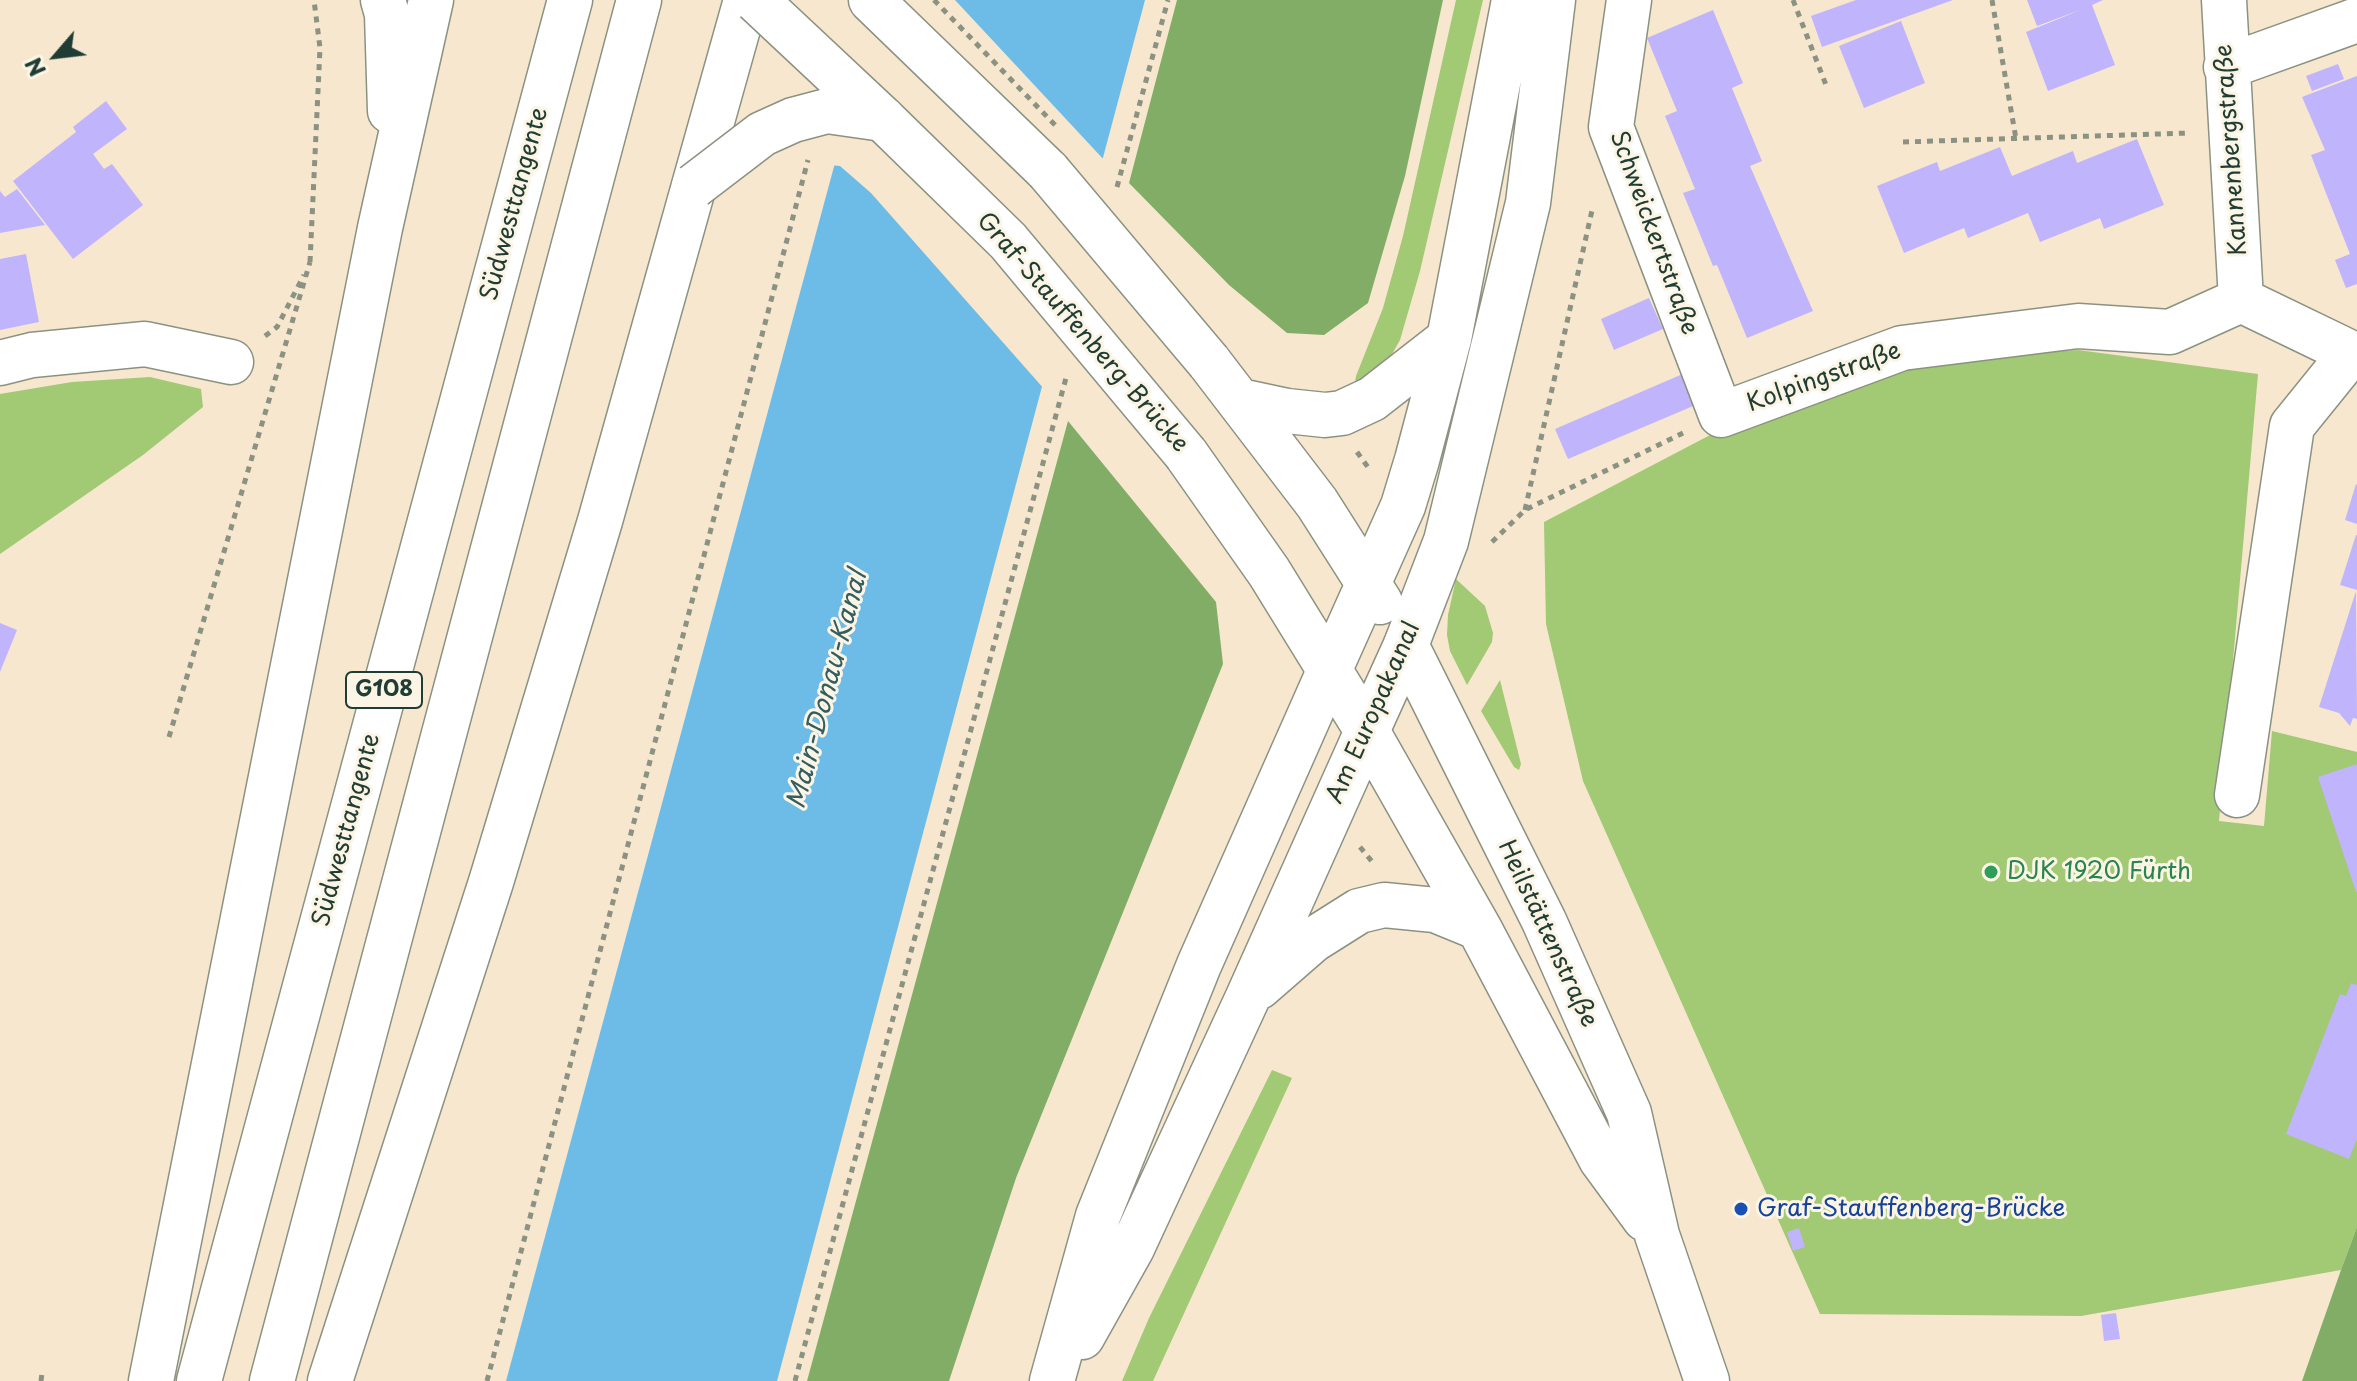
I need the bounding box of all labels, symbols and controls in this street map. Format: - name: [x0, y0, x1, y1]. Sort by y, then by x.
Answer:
- north arrow: [16, 16, 96, 96]
- street label: Kannenbergstraße: [2210, 43, 2254, 257]
- text: N: [16, 52, 53, 83]
- street label: Südwesttangente: [475, 104, 555, 304]
- street label: Schweickertstraße: [1603, 127, 1703, 339]
- street label: Graf-Stauffenberg-Brücke: [970, 207, 1194, 459]
- street label: Kolpingstraße: [1743, 337, 1905, 419]
- water label: Main-Donau-Kanal: [781, 568, 875, 812]
- street label: Am Europakanal: [1321, 618, 1427, 808]
- road number: G108: [346, 672, 422, 708]
- street label: Südwesttangente: [307, 730, 387, 930]
- street label: Heilstättenstraße: [1491, 836, 1603, 1032]
- place label: DJK 1920 Fürth: [2007, 858, 2191, 886]
- marker: DJK 1920 Fürth: [1982, 863, 2000, 881]
- place label: Graf-Stauffenberg-Brücke: [1757, 1195, 2065, 1223]
- marker: Graf-Stauffenberg-Brücke: [1732, 1200, 1750, 1218]

